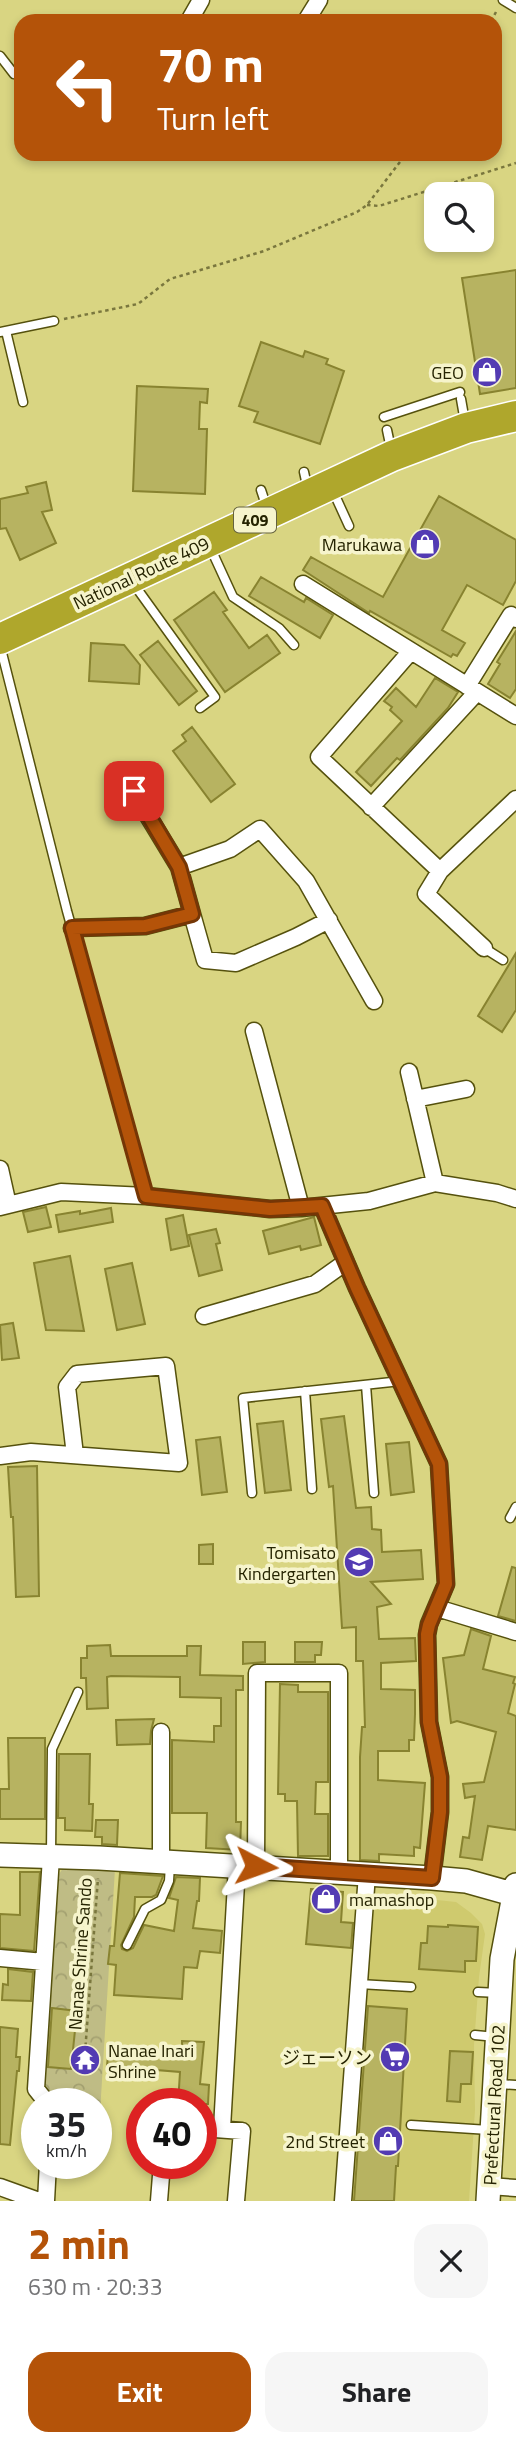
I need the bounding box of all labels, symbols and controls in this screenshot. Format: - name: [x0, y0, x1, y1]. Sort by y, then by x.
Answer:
- text: 70 m: [157, 26, 264, 101]
- icon: left: [42, 42, 133, 133]
- text: Turn left: [157, 94, 269, 142]
- map controls: [424, 182, 494, 252]
- button: search: [424, 182, 494, 252]
- shop icon: GEO: [470, 355, 504, 389]
- place label: GEO: [431, 359, 464, 386]
- road number: 409: [234, 508, 276, 533]
- shop icon: Marukawa: [408, 527, 442, 561]
- street label: National Route 409: [69, 530, 213, 616]
- place label: Marukawa: [322, 531, 402, 558]
- pin: [104, 761, 164, 821]
- icon: arrive: [115, 772, 153, 810]
- place label: Tomisato Kindergarten: [238, 1539, 336, 1587]
- school or university icon: Tomisato Kindergarten: [342, 1545, 376, 1579]
- position arrow: [219, 1829, 293, 1903]
- street label: Nanae Shrine Sando: [61, 1877, 99, 2031]
- shop icon: mamashop: [309, 1882, 343, 1916]
- place label: mamashop: [349, 1886, 434, 1913]
- street label: Prefectural Road 102: [476, 2024, 512, 2186]
- place label: Nanae Inari Shrine: [108, 2037, 194, 2085]
- supermarket icon: ジェーソン: [378, 2040, 412, 2074]
- temple icon: Nanae Inari Shrine: [68, 2043, 102, 2077]
- place label: ジェーソン: [282, 2044, 372, 2071]
- speed limit sign: 40: [126, 2088, 217, 2179]
- text: 35: [47, 2097, 86, 2151]
- shop icon: 2nd Street: [371, 2124, 405, 2158]
- place label: 2nd Street: [285, 2128, 366, 2155]
- text: km/h: [46, 2137, 87, 2164]
- text: 2 min: [28, 2211, 130, 2275]
- button: close: [414, 2224, 488, 2298]
- text: 630 m · 20:33: [28, 2269, 163, 2304]
- button: Exit: [28, 2352, 251, 2432]
- button: Share: [265, 2352, 488, 2432]

